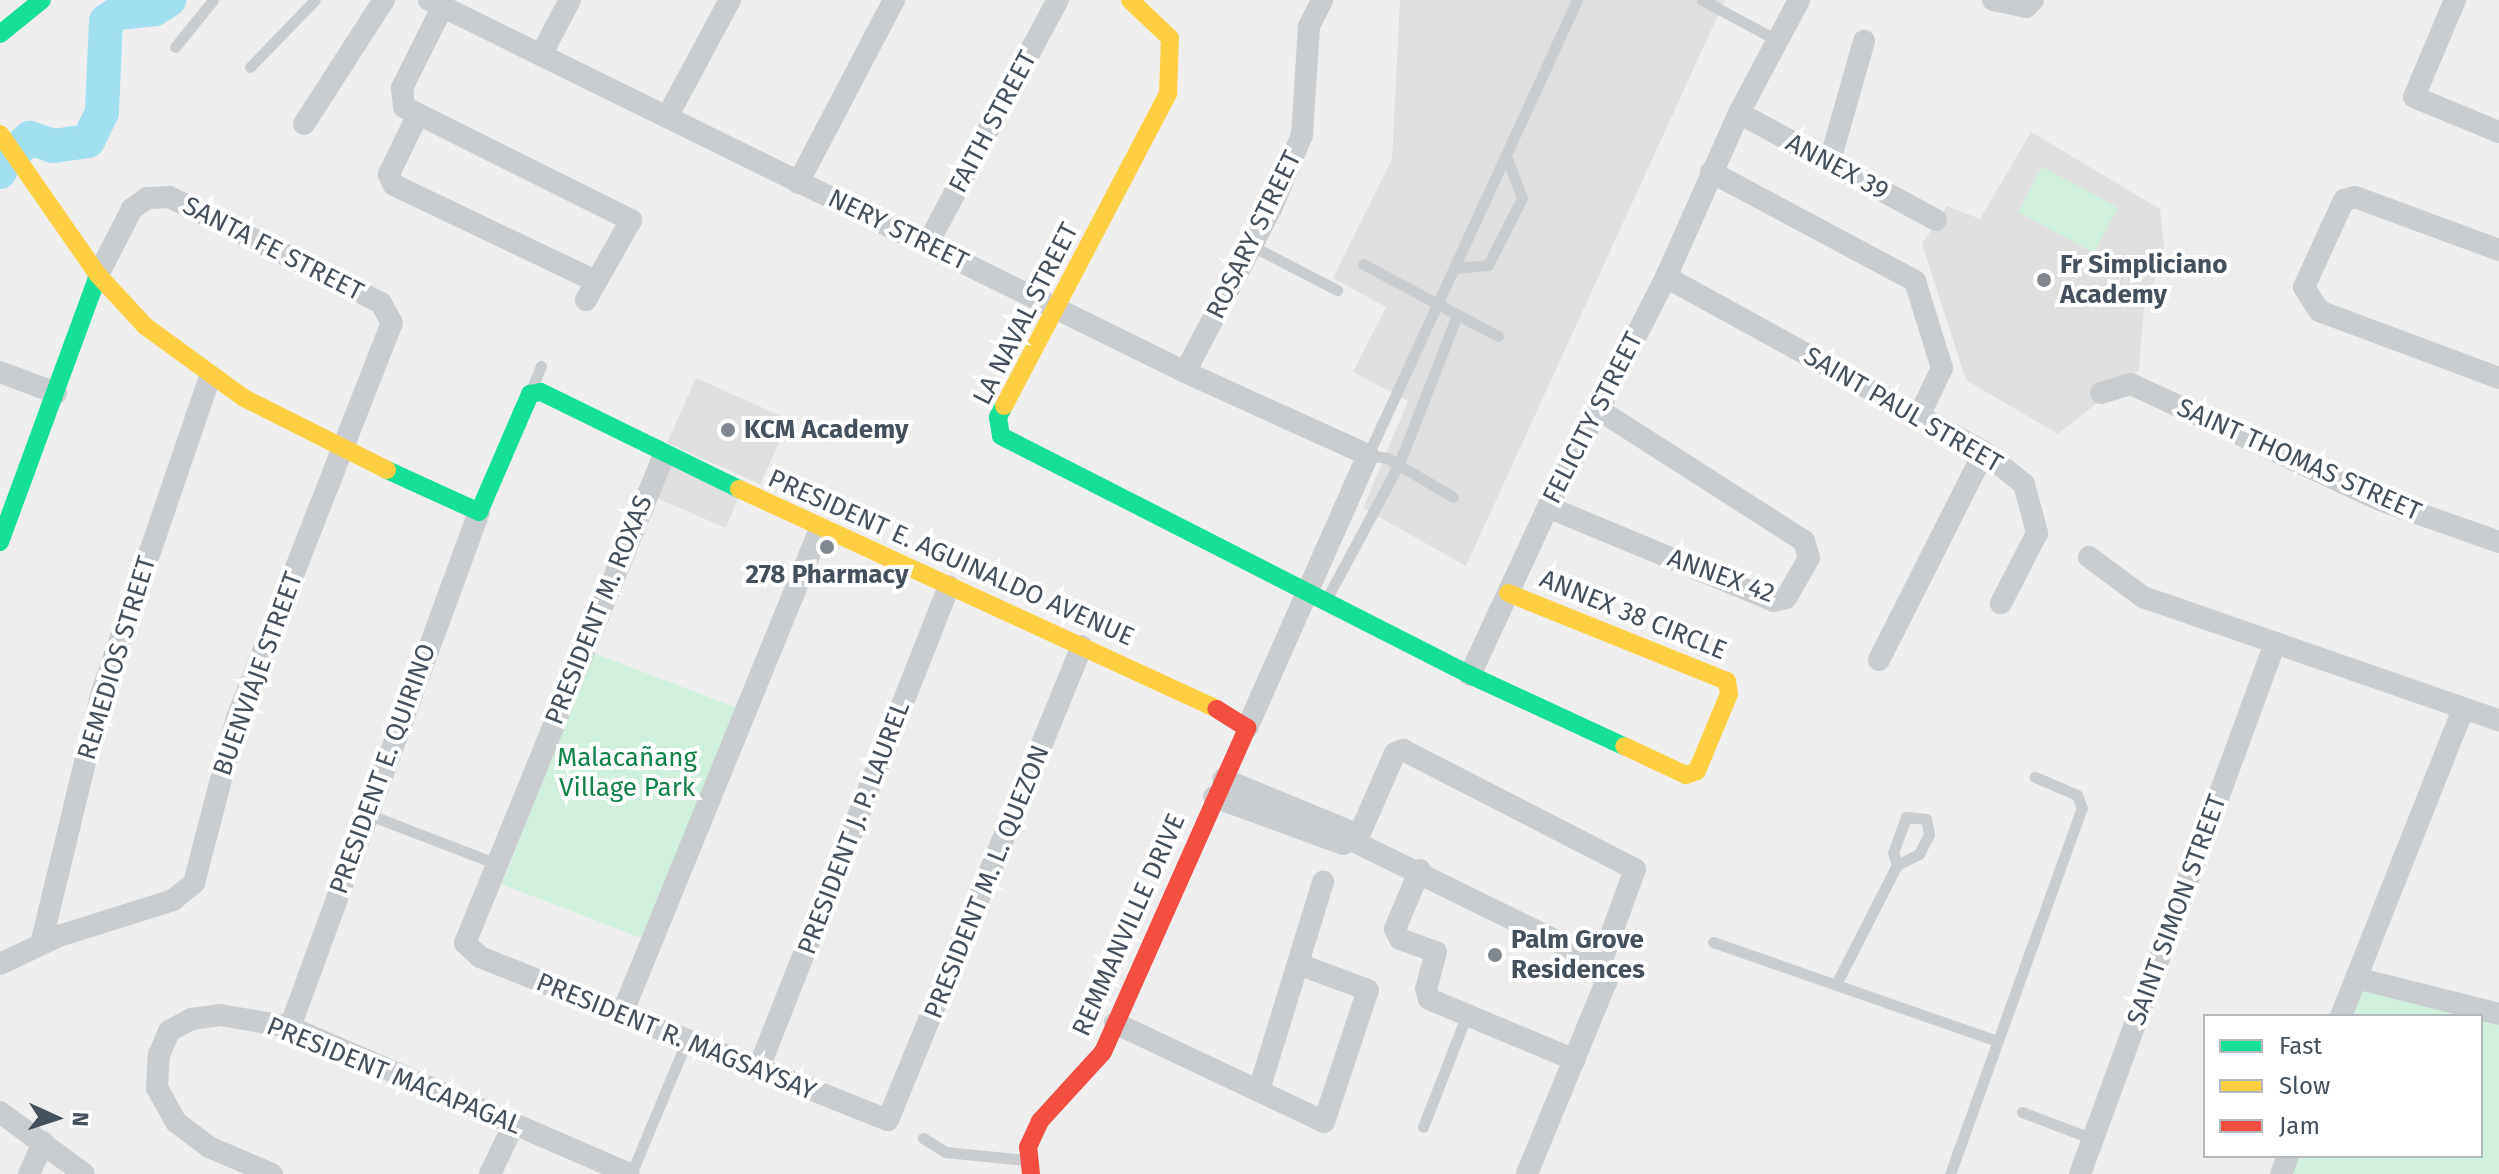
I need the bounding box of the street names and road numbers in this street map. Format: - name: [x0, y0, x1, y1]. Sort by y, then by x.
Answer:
- street label: FAITH STREET: [943, 46, 1043, 198]
- street label: ANNEX 39: [1780, 127, 1894, 207]
- street label: ROSARY STREET: [1200, 146, 1308, 324]
- street label: NERY STREET: [823, 183, 973, 277]
- street label: SANTA FE STREET: [178, 190, 368, 308]
- street label: LA NAVAL STREET: [967, 218, 1085, 410]
- street label: FELICITY STREET: [1536, 327, 1650, 509]
- street label: SAINT PAUL STREET: [1798, 340, 2008, 480]
- street label: SAINT THOMAS STREET: [2172, 392, 2426, 528]
- street label: PRESIDENT E. AGUINALDO AVENUE: [763, 463, 1139, 653]
- street label: PRESIDENT M. ROXAS: [539, 491, 659, 729]
- street label: ANNEX 42: [1663, 542, 1779, 610]
- street label: REMEDIOS STREET: [71, 552, 163, 764]
- street label: ANNEX 38 CIRCLE: [1535, 563, 1731, 667]
- street label: BUENVIAJE STREET: [207, 568, 309, 780]
- street label: PRESIDENT E. QUIRINO: [323, 640, 443, 898]
- street label: PRESIDENT J. P. LAUREL: [791, 697, 917, 959]
- street label: PRESIDENT M. L. QUEZON: [918, 741, 1056, 1023]
- street label: SAINT SIMON STREET: [2121, 790, 2233, 1030]
- street label: REMMANVILLE DRIVE: [1066, 809, 1192, 1041]
- street label: PRESIDENT R. MAGSAYSAY: [532, 967, 820, 1107]
- street label: PRESIDENT MACAPAGAL: [262, 1011, 526, 1141]

